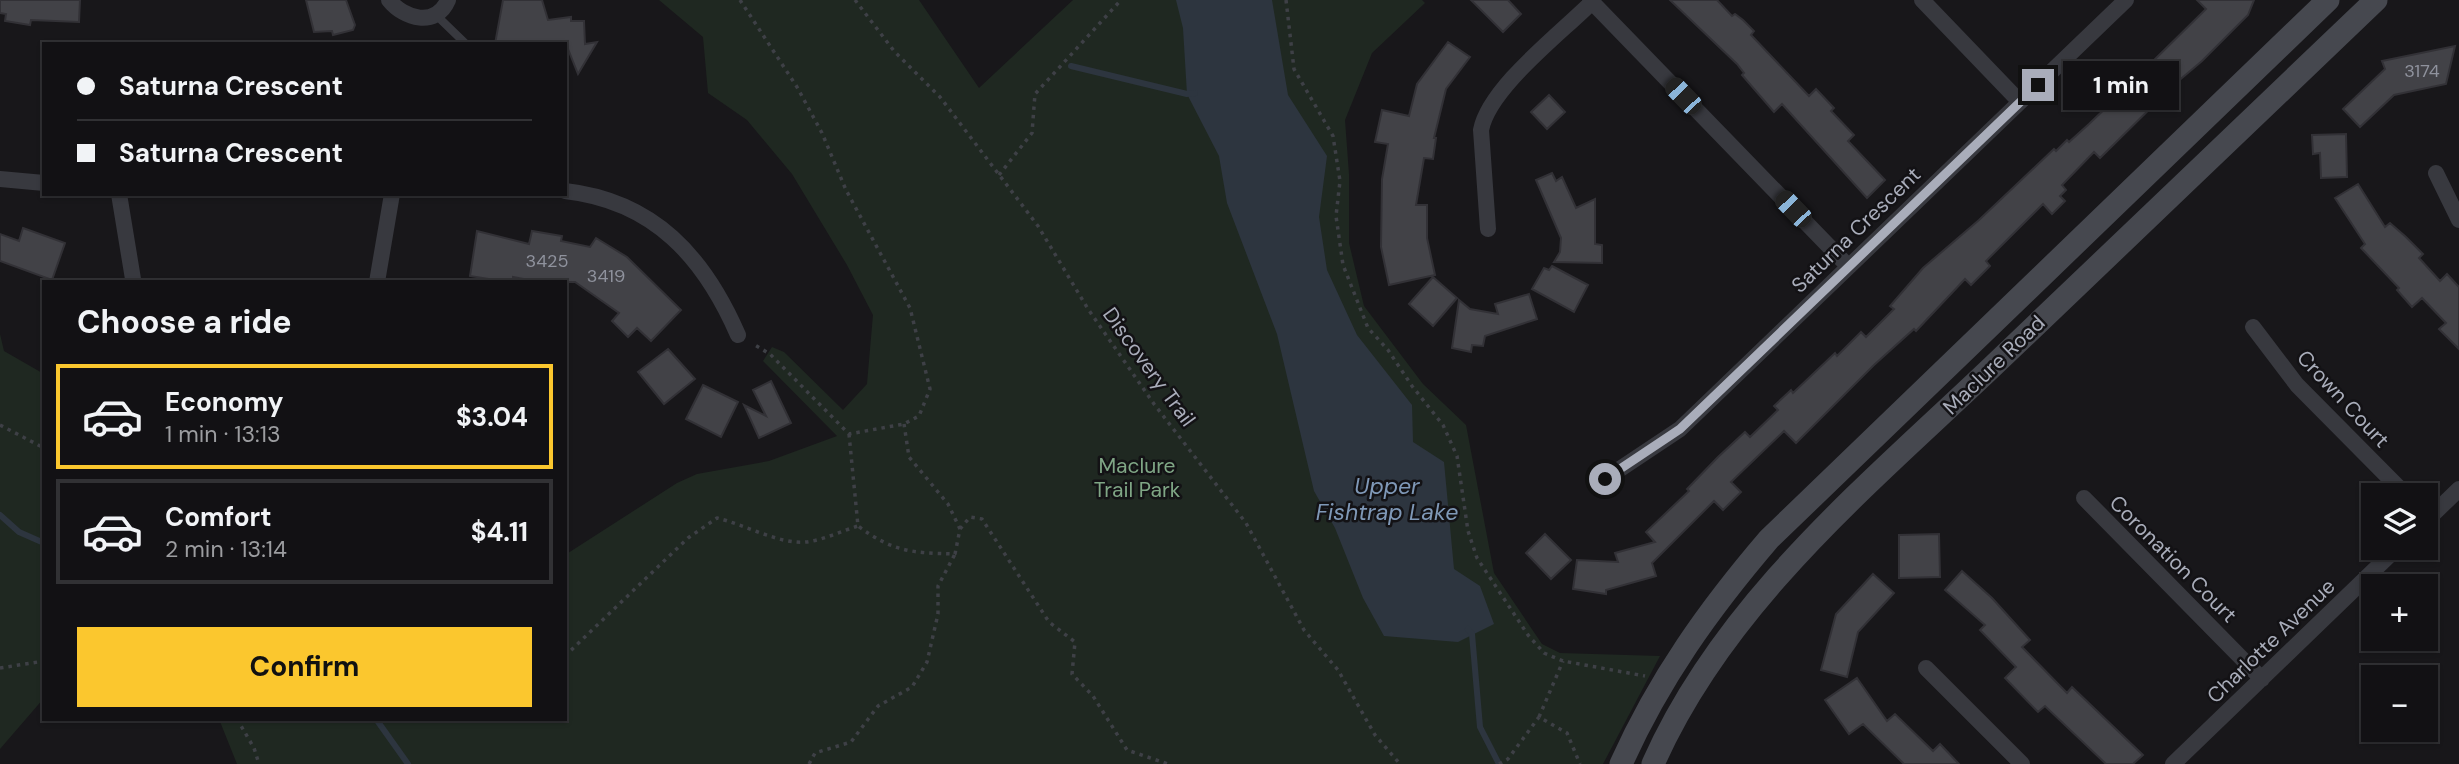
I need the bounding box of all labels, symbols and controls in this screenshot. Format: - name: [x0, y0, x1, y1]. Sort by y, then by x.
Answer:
- house number: 3174: [2404, 59, 2440, 83]
- callout: 1 min: [2062, 60, 2178, 110]
- text: Saturna Crescent: [119, 69, 343, 103]
- route end: [2022, 69, 2054, 101]
- text: 1 min: [2093, 70, 2149, 100]
- car: [1661, 74, 1706, 118]
- text: Saturna Crescent: [119, 136, 343, 170]
- street label: Saturna Crescent: [1785, 161, 1927, 299]
- car: [1771, 187, 1816, 231]
- house number: 3425: [526, 249, 568, 273]
- house number: 3419: [587, 264, 625, 288]
- text: Choose a ride: [77, 301, 292, 343]
- street label: Discovery Trail: [1096, 302, 1202, 432]
- street label: Maclure Road: [1937, 309, 2051, 421]
- street label: Crown Court: [2291, 344, 2395, 454]
- icon: car: [81, 385, 144, 448]
- text: Economy: [165, 385, 283, 419]
- text: $3.04: [456, 400, 528, 434]
- text: 1 min · 13:13: [165, 419, 280, 449]
- park label: Maclure Trail Park: [1094, 452, 1181, 504]
- route start: [1589, 463, 1621, 495]
- water label: Upper Fishtrap Lake: [1316, 471, 1458, 527]
- map controls: [2361, 483, 2438, 742]
- button: layers: [2361, 483, 2438, 560]
- street label: Coronation Court: [2103, 489, 2243, 629]
- icon: car: [81, 500, 144, 563]
- text: Comfort: [165, 500, 271, 534]
- text: $4.11: [471, 515, 528, 549]
- text: 2 min · 13:14: [165, 534, 287, 564]
- street label: Charlotte Avenue: [2201, 573, 2341, 709]
- button: +: [2361, 574, 2438, 651]
- button: Confirm: [77, 627, 532, 707]
- button: −: [2361, 665, 2438, 742]

